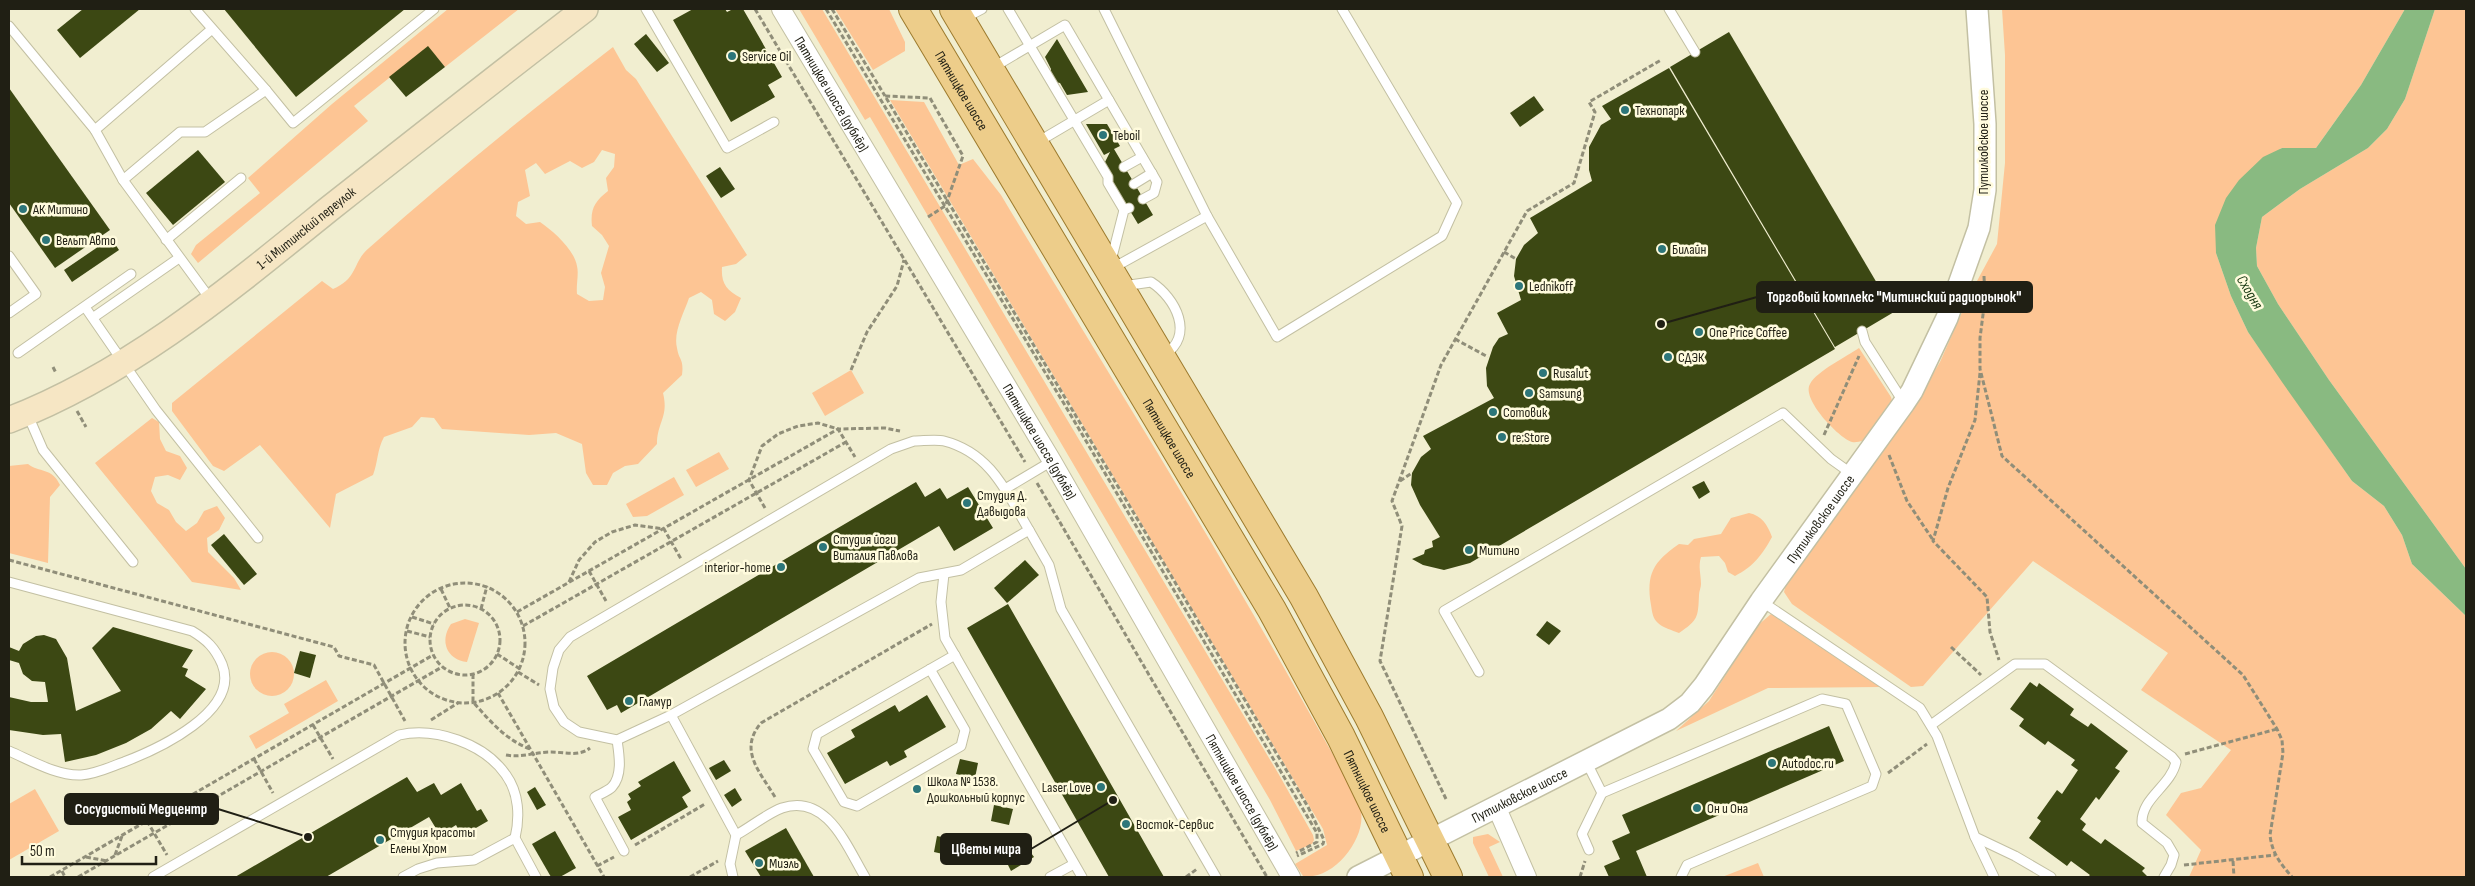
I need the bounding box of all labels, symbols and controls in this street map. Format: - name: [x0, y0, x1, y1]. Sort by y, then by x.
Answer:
- street label: Пятницкое шоссе (дублёр): [790, 34, 872, 155]
- place label: Service Oil: [742, 48, 791, 65]
- street label: Пятницкое шоссе: [931, 48, 992, 134]
- marker: Service Oil: [726, 50, 738, 62]
- street label: Путилковское шоссе: [1975, 90, 1992, 194]
- place label: Технопарк: [1635, 102, 1685, 119]
- marker: Технопарк: [1619, 104, 1631, 116]
- place label: Teboil: [1113, 127, 1140, 144]
- marker: Teboil: [1097, 129, 1109, 141]
- street label: 1-й Митинский переулок: [253, 183, 360, 273]
- place label: АК Митино: [32, 201, 88, 218]
- marker: АК Митино: [17, 203, 29, 215]
- place label: Вельт Авто: [56, 232, 116, 249]
- marker: Вельт Авто: [40, 234, 52, 246]
- place label: Билайн: [1672, 241, 1706, 258]
- marker: Билайн: [1656, 243, 1668, 255]
- water label: Сходня: [2232, 272, 2267, 313]
- place label: Lednikoff: [1529, 278, 1574, 295]
- marker: Lednikoff: [1513, 280, 1525, 292]
- callout: Торговый комплекс "Митинский радиорынок": [1757, 282, 2032, 312]
- text: Торговый комплекс "Митинский радиорынок": [1767, 288, 2021, 307]
- place label: One Price Coffee: [1709, 324, 1787, 341]
- marker: One Price Coffee: [1693, 326, 1705, 338]
- place label: СДЭК: [1678, 349, 1705, 366]
- marker: СДЭК: [1662, 351, 1674, 363]
- place label: Rusalut: [1553, 365, 1588, 382]
- marker: Rusalut: [1537, 367, 1549, 379]
- street label: Пятницкое шоссе (дублёр): [999, 381, 1080, 502]
- place label: Samsung: [1539, 385, 1582, 402]
- marker: Samsung: [1523, 387, 1535, 399]
- street label: Пятницкое шоссе: [1139, 396, 1199, 481]
- place label: Сотовик: [1503, 404, 1548, 421]
- marker: Сотовик: [1487, 406, 1499, 418]
- place label: re:Store: [1512, 429, 1549, 446]
- marker: re:Store: [1496, 431, 1508, 443]
- street label: Путилковское шоссе: [1783, 472, 1858, 567]
- place label: Студия Д. Давыдова: [977, 487, 1027, 520]
- marker: Студия Д. Давыдова: [961, 497, 973, 509]
- place label: Студия йоги Виталия Павлова: [833, 531, 918, 564]
- marker: Студия йоги Виталия Павлова: [817, 541, 829, 553]
- place label: Митино: [1479, 542, 1520, 559]
- marker: Митино: [1463, 544, 1475, 556]
- place label: interior-home: [705, 559, 771, 576]
- marker: interior-home: [775, 561, 787, 573]
- place label: Гламур: [639, 693, 672, 710]
- marker: Гламур: [623, 695, 635, 707]
- street label: Пятницкое шоссе (дублёр): [1202, 731, 1282, 854]
- street label: Пятницкое шоссе: [1340, 748, 1394, 836]
- place label: Autodoc.ru: [1781, 755, 1834, 772]
- marker: Autodoc.ru: [1766, 757, 1778, 769]
- street label: Путилковское шоссе: [1469, 764, 1570, 827]
- place label: Школа № 1538. Дошкольный корпус: [927, 773, 1025, 806]
- place label: Laser Love: [1042, 779, 1091, 796]
- marker: Laser Love: [1095, 781, 1107, 793]
- marker: Школа № 1538. Дошкольный корпус: [911, 783, 923, 795]
- callout: Сосудистый Медцентр: [65, 794, 218, 824]
- text: Сосудистый Медцентр: [75, 800, 207, 819]
- place label: Он и Она: [1707, 800, 1748, 817]
- marker: Он и Она: [1691, 802, 1703, 814]
- place label: Восток-Сервис: [1136, 816, 1214, 833]
- marker: Восток-Сервис: [1120, 818, 1132, 830]
- place label: Студия красоты Елены Хром: [390, 824, 475, 857]
- scale bar: [22, 834, 156, 866]
- marker: Студия красоты Елены Хром: [374, 834, 386, 846]
- callout: Цветы мира: [941, 834, 1031, 864]
- text: Цветы мира: [951, 840, 1021, 859]
- text: 50 m: [30, 842, 55, 861]
- place label: Миэль: [769, 855, 799, 872]
- marker: Миэль: [753, 857, 765, 869]

